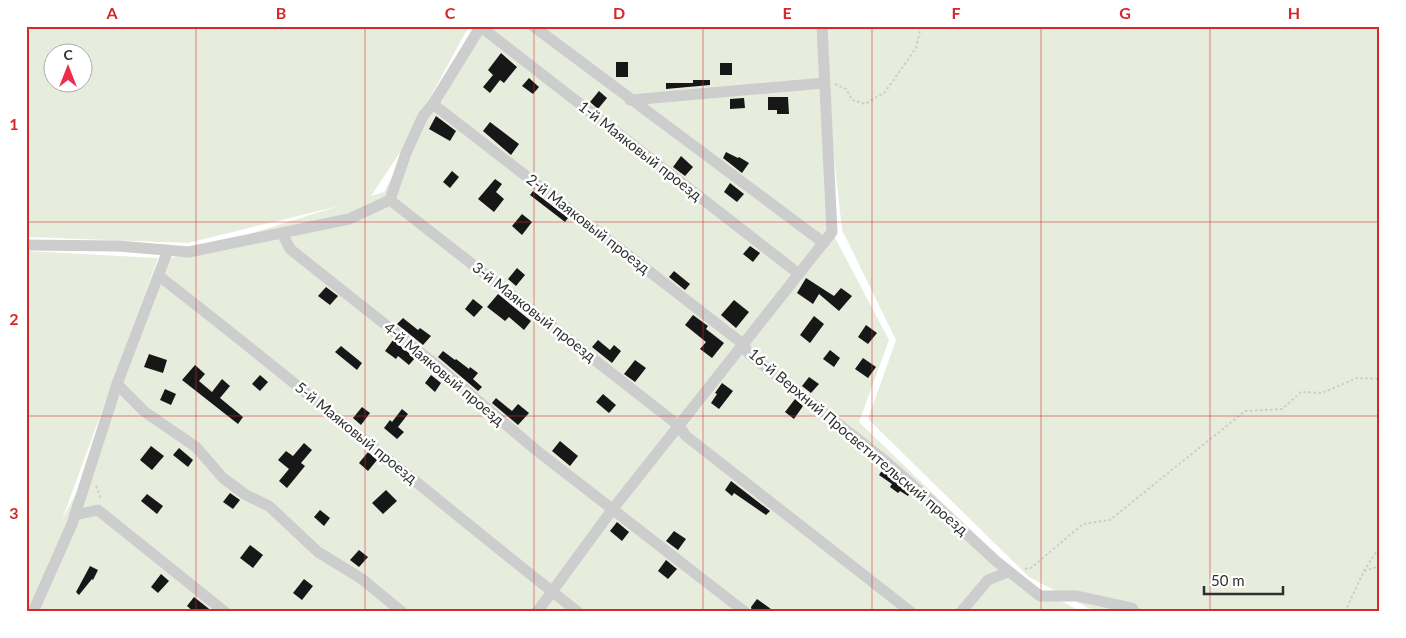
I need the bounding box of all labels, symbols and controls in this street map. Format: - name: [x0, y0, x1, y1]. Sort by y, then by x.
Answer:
- text: A: [105, 3, 118, 22]
- text: B: [276, 3, 286, 22]
- text: C: [445, 3, 456, 22]
- text: D: [613, 3, 625, 22]
- text: E: [782, 3, 792, 22]
- text: F: [951, 3, 961, 22]
- text: G: [1119, 3, 1131, 22]
- text: H: [1288, 3, 1300, 22]
- north arrow: [42, 42, 92, 92]
- text: С: [63, 46, 73, 63]
- street label: 1-й Маяковый проезд: [575, 97, 706, 204]
- text: 1: [9, 114, 19, 133]
- street label: 2-й Маяковый проезд: [523, 170, 654, 277]
- street label: 3-й Маяковый проезд: [469, 258, 600, 365]
- text: 2: [9, 309, 19, 328]
- street label: 4-й Маяковый проезд: [381, 318, 508, 429]
- street label: 16-й Верхний Просветительский проезд: [745, 344, 972, 538]
- street label: 5-й Маяковый проезд: [292, 378, 421, 487]
- text: 3: [9, 503, 19, 522]
- scale bar: [1204, 563, 1282, 595]
- text: 50 m: [1211, 571, 1245, 589]

